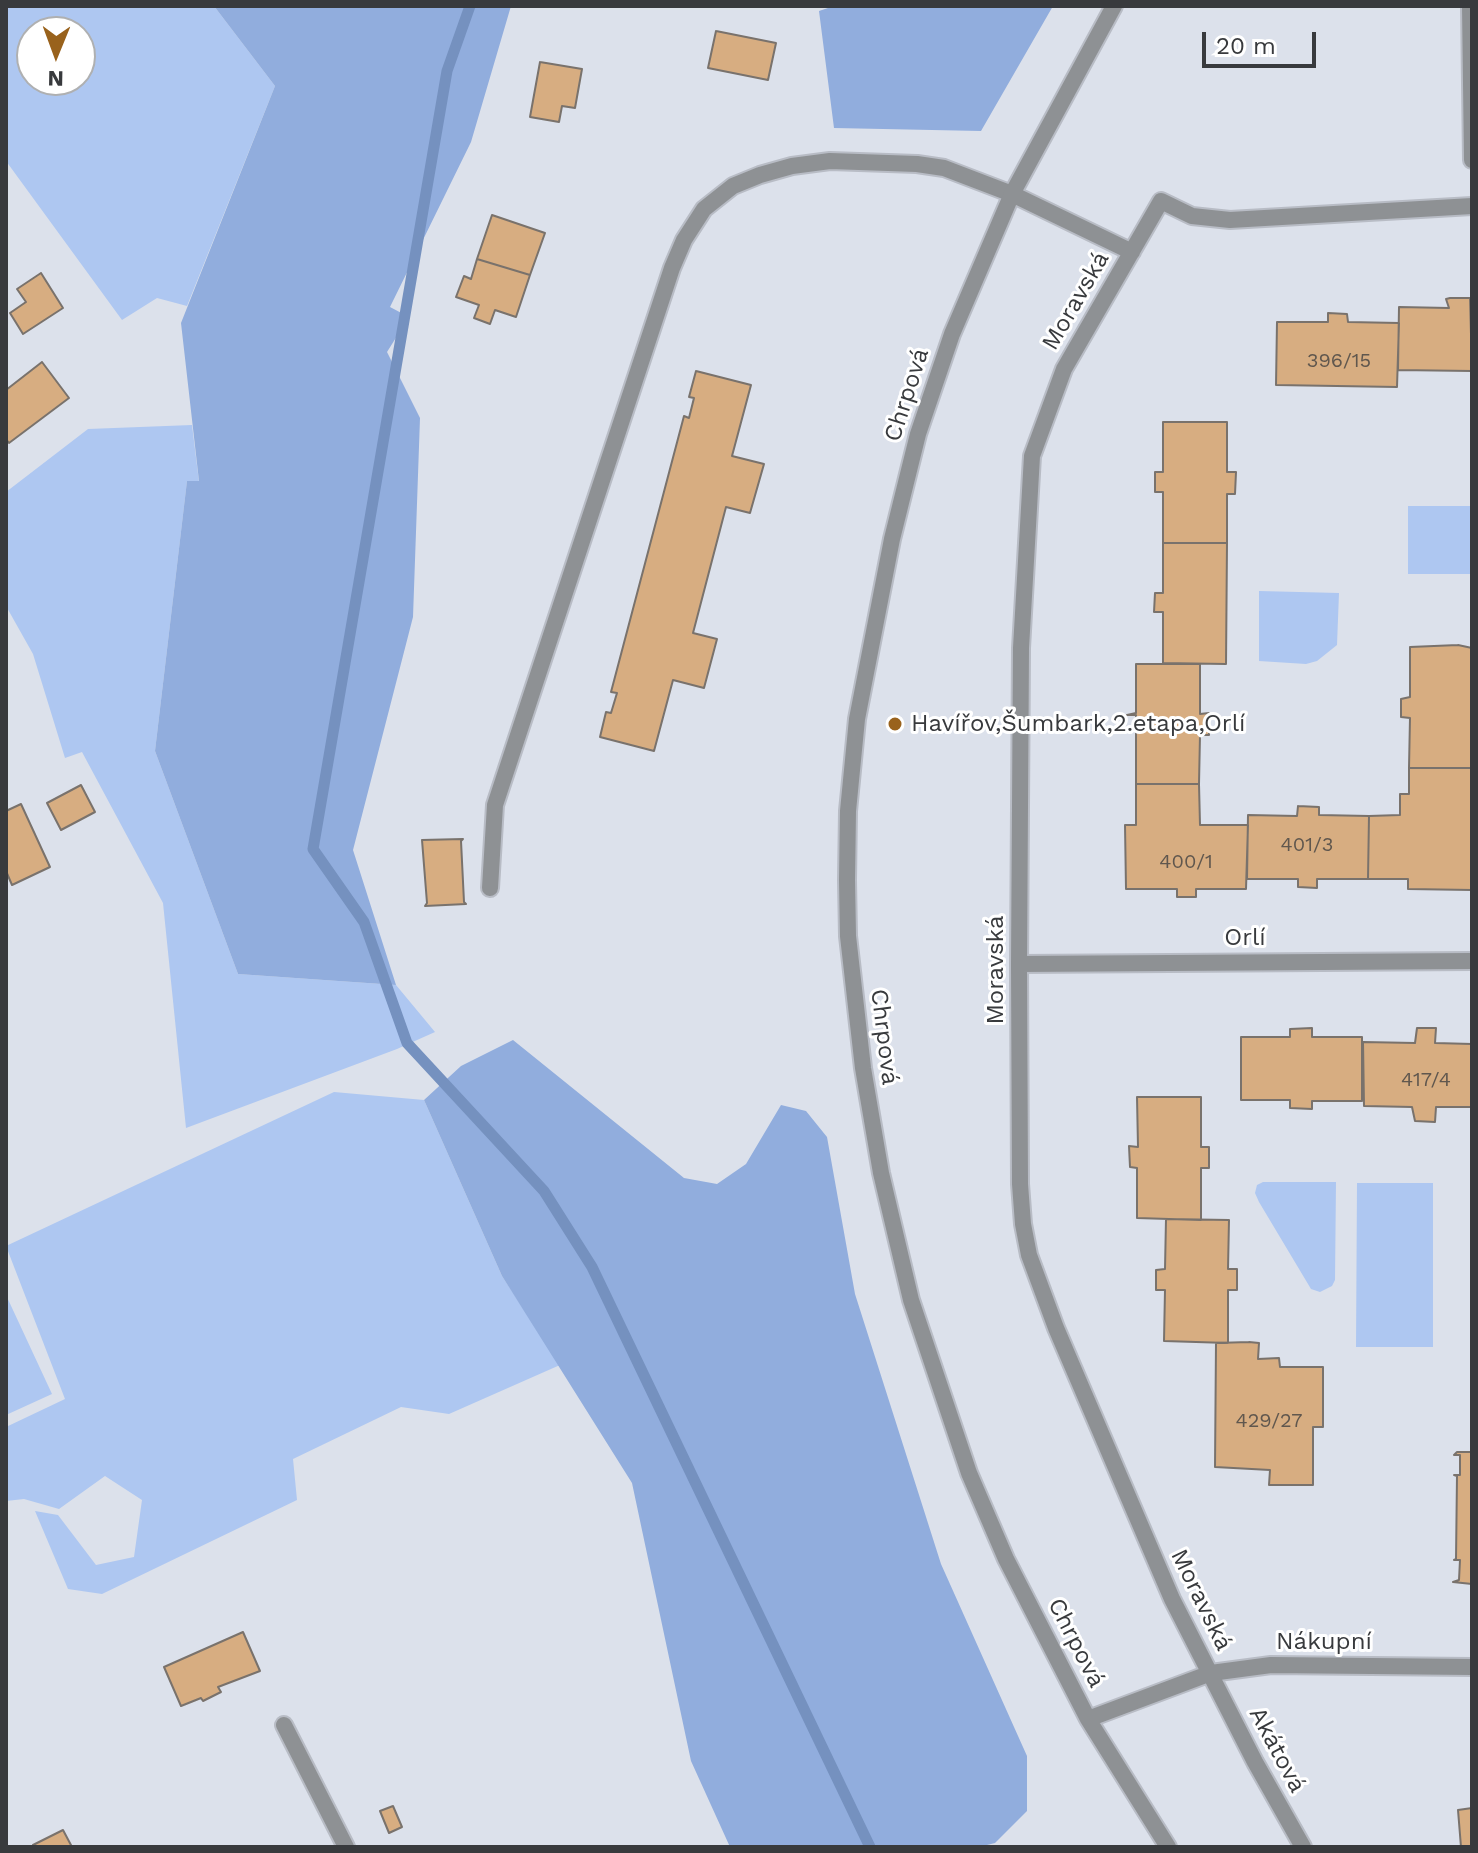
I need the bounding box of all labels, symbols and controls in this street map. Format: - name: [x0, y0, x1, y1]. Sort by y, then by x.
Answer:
- north arrow: [16, 16, 96, 96]
- scale bar: [1206, 16, 1320, 66]
- text: 20 m: [1216, 32, 1276, 60]
- text: N: [47, 66, 64, 91]
- street label: Moravská: [1036, 247, 1116, 355]
- street label: Chrpová: [878, 345, 936, 445]
- house number: 396/15: [1307, 349, 1371, 373]
- place label: Havířov,Šumbark,2.etapa,Orlí: [911, 710, 1245, 738]
- marker: Havířov,Šumbark,2.etapa,Orlí: [886, 715, 904, 733]
- house number: 401/3: [1281, 833, 1333, 857]
- house number: 400/1: [1159, 850, 1213, 874]
- street label: Moravská: [982, 915, 1010, 1025]
- street label: Orlí: [1224, 924, 1266, 952]
- street label: Chrpová: [864, 987, 904, 1087]
- house number: 417/4: [1401, 1068, 1451, 1092]
- house number: 429/27: [1235, 1409, 1303, 1433]
- street label: Moravská: [1164, 1545, 1238, 1655]
- street label: Chrpová: [1041, 1594, 1111, 1692]
- street label: Nákupní: [1276, 1628, 1372, 1656]
- street label: Akátová: [1243, 1702, 1311, 1798]

